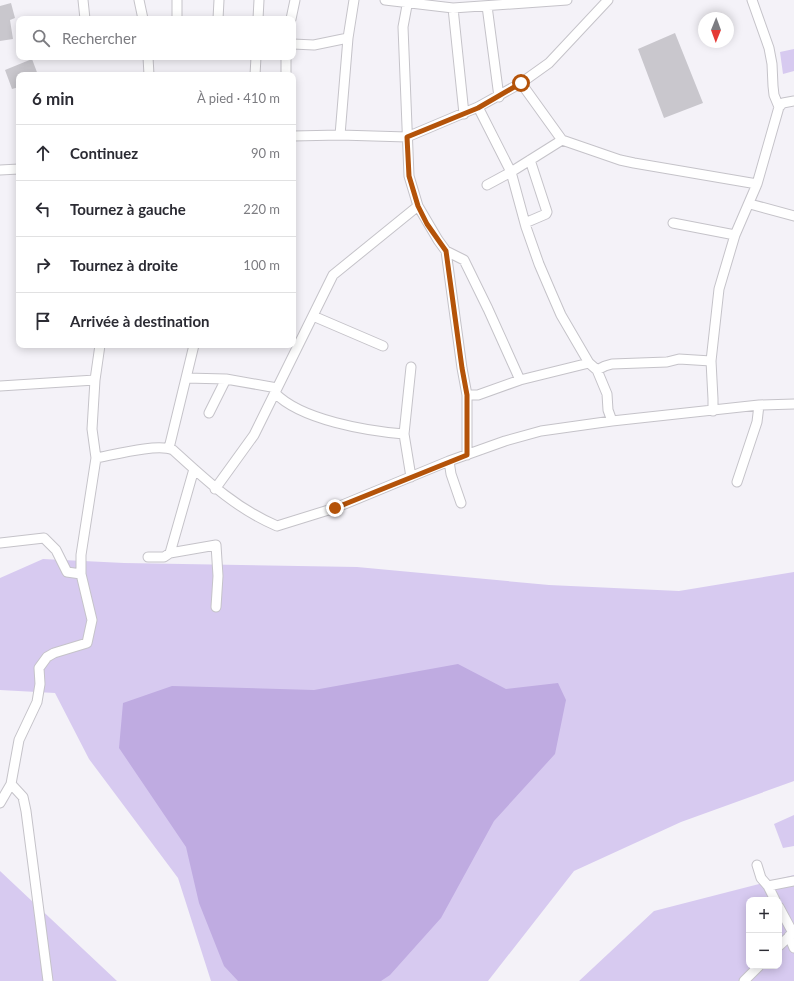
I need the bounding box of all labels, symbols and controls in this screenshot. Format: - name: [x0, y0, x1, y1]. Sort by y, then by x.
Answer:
- north arrow: [698, 12, 734, 48]
- search box: [16, 16, 296, 60]
- icon: search: [30, 27, 52, 49]
- text: Rechercher: [62, 29, 136, 47]
- route start: [512, 74, 530, 92]
- text: 6 min: [32, 88, 74, 109]
- text: À pied · 410 m: [197, 90, 280, 106]
- icon: ahead: [32, 142, 54, 164]
- text: Continuez: [70, 144, 138, 162]
- text: 90 m: [251, 145, 280, 161]
- icon: left: [32, 198, 54, 220]
- text: Tournez à gauche: [70, 200, 186, 218]
- text: 220 m: [243, 201, 280, 217]
- icon: right: [32, 254, 54, 276]
- text: Tournez à droite: [70, 256, 178, 274]
- text: 100 m: [243, 257, 280, 273]
- icon: arrive: [32, 310, 54, 332]
- text: Arrivée à destination: [70, 312, 209, 330]
- route end: [326, 499, 344, 517]
- map controls: [746, 897, 782, 969]
- button: +: [746, 897, 782, 933]
- button: −: [746, 933, 782, 969]

